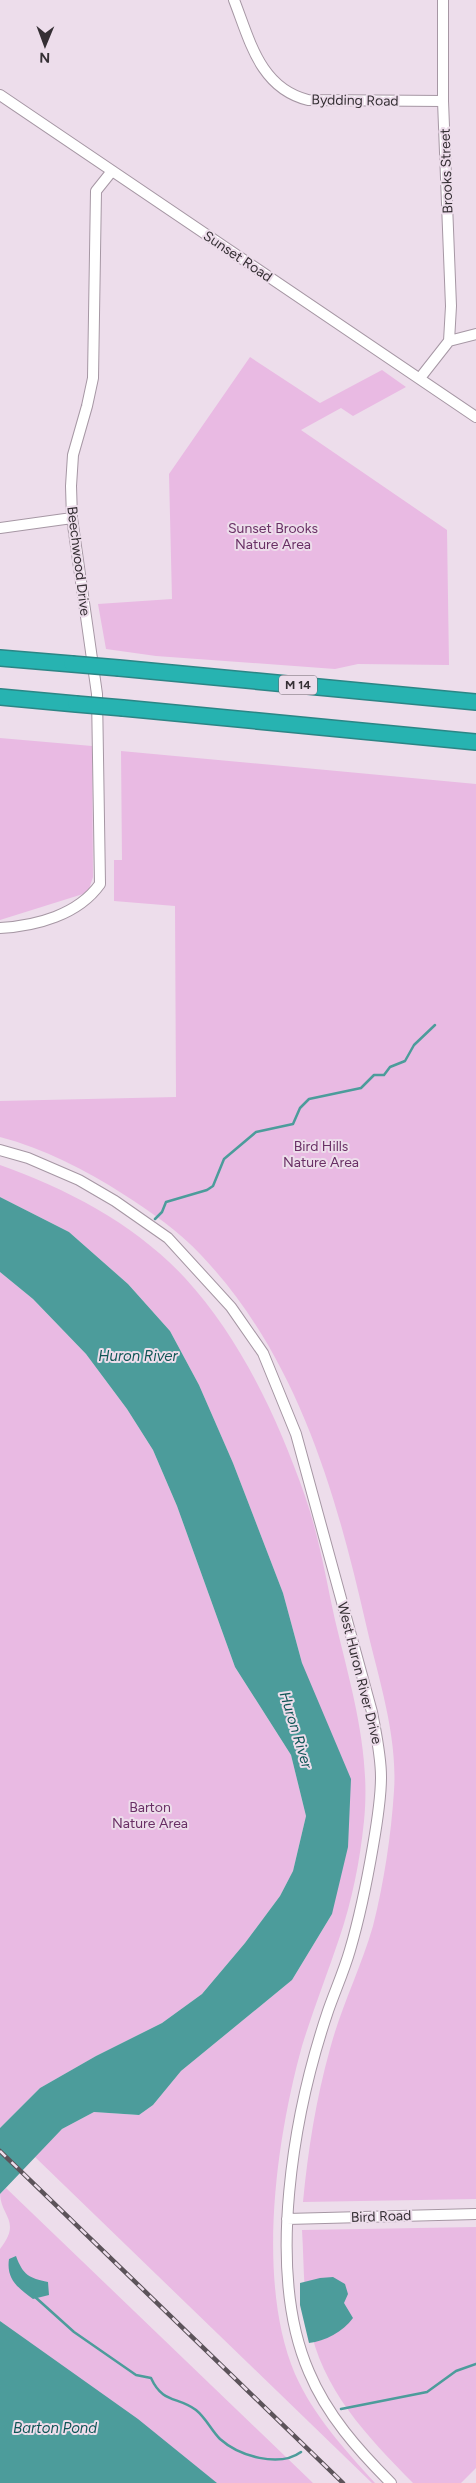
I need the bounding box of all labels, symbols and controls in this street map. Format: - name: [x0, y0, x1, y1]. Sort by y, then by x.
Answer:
- north arrow: [20, 20, 70, 70]
- text: N: [39, 49, 50, 66]
- street label: Bydding Road: [311, 91, 399, 110]
- street label: Brooks Street: [437, 128, 456, 214]
- street label: Sunset Road: [200, 227, 275, 286]
- street label: Beechwood Drive: [63, 505, 94, 617]
- park label: Sunset Brooks Nature Area: [228, 520, 318, 553]
- road number: M 14: [279, 676, 317, 694]
- park label: Bird Hills Nature Area: [283, 1138, 359, 1171]
- water label: Huron River: [98, 1347, 179, 1365]
- street label: West Huron River Drive: [334, 1600, 385, 1746]
- water label: Huron River: [276, 1689, 316, 1771]
- park label: Barton Nature Area: [112, 1799, 188, 1832]
- street label: Bird Road: [351, 2207, 412, 2226]
- water label: Barton Pond: [13, 2419, 97, 2437]

